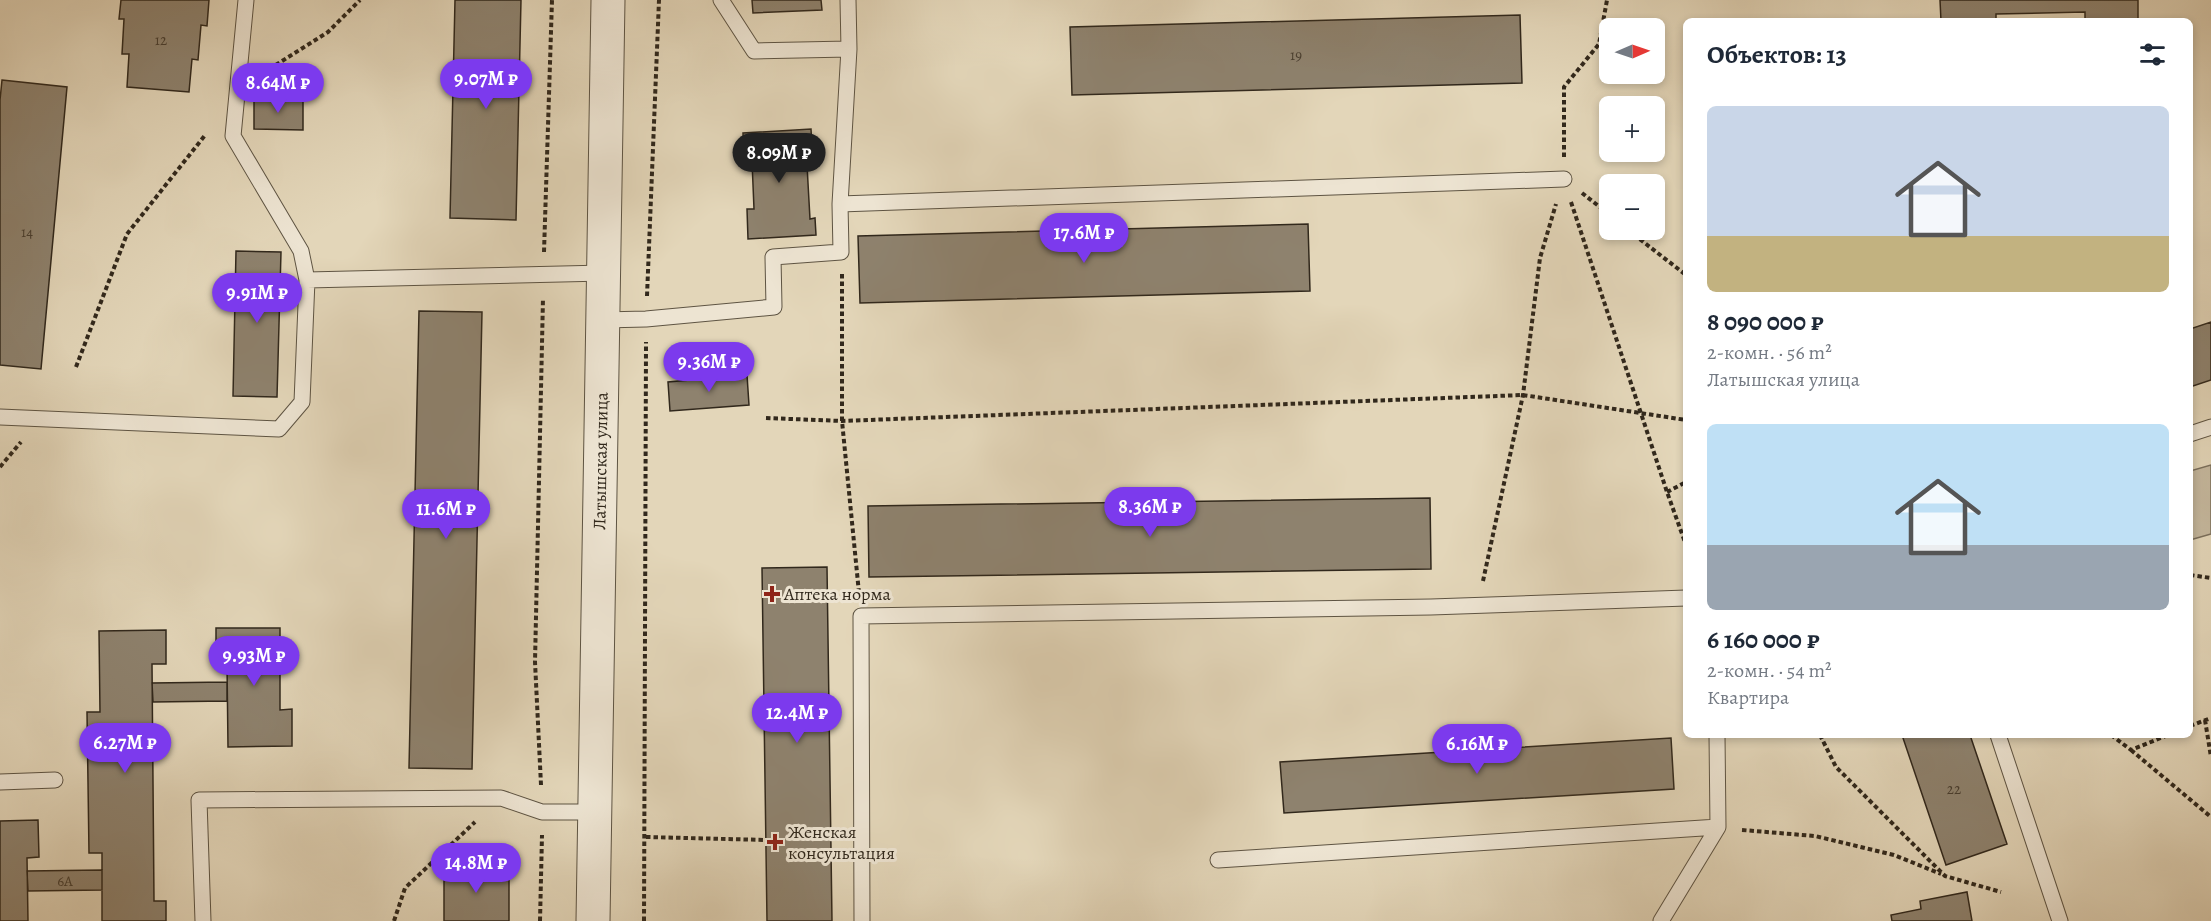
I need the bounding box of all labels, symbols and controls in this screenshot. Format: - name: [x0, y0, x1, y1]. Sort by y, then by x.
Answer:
- north arrow: [1599, 18, 1665, 84]
- map controls: [1599, 18, 1665, 240]
- house number: 12: [155, 30, 167, 50]
- text: Объектов: 13: [1707, 37, 1847, 72]
- icon: filters: [2136, 38, 2169, 71]
- house number: 19: [1290, 45, 1302, 65]
- pin: 9.07M ₽: [431, 59, 541, 110]
- pin: 8.64M ₽: [223, 63, 333, 114]
- text: 9.07M ₽: [454, 65, 518, 92]
- text: 8.64M ₽: [246, 69, 310, 96]
- button: +: [1599, 96, 1665, 162]
- pin: 8.09M ₽: [724, 133, 834, 184]
- text: 8.09M ₽: [747, 139, 811, 166]
- icon: home: [1884, 145, 1992, 253]
- button: −: [1599, 174, 1665, 240]
- pin: 17.6M ₽: [1029, 213, 1139, 264]
- text: 17.6M ₽: [1054, 219, 1115, 246]
- house number: 14: [21, 222, 33, 242]
- pin: 9.91M ₽: [202, 273, 312, 324]
- text: 9.91M ₽: [226, 279, 288, 306]
- text: 8 090 000 ₽: [1707, 304, 1824, 339]
- text: 2-комн. · 56 m²: [1707, 339, 1832, 366]
- pin: 9.36M ₽: [654, 342, 764, 393]
- text: 9.36M ₽: [677, 348, 741, 375]
- text: Латышская улица: [1707, 366, 1860, 393]
- street label: Латышская улица: [587, 391, 614, 530]
- icon: home: [1884, 463, 1992, 571]
- pin: 8.36M ₽: [1095, 487, 1205, 538]
- pin: 11.6M ₽: [391, 489, 501, 540]
- text: 8.36M ₽: [1118, 493, 1182, 520]
- text: 11.6M ₽: [416, 495, 476, 522]
- place label: Аптека норма: [783, 582, 892, 606]
- marker: Аптека норма: [765, 587, 779, 601]
- text: 6 160 000 ₽: [1707, 622, 1820, 657]
- pin: 9.93M ₽: [199, 636, 309, 687]
- text: 9.93M ₽: [222, 642, 286, 669]
- text: 2-комн. · 54 m²: [1707, 657, 1832, 684]
- text: Квартира: [1707, 684, 1789, 711]
- pin: 12.4M ₽: [742, 693, 852, 744]
- text: 12.4M ₽: [766, 699, 828, 726]
- pin: 6.27M ₽: [70, 723, 180, 774]
- pin: 6.16M ₽: [1422, 724, 1532, 775]
- text: 6.27M ₽: [93, 729, 157, 756]
- text: 6.16M ₽: [1446, 730, 1508, 757]
- house number: 22: [1947, 779, 1961, 799]
- place label: Женская консультация: [788, 820, 895, 865]
- marker: Женская консультация: [766, 833, 784, 851]
- pin: 14.8M ₽: [421, 843, 531, 894]
- text: 14.8M ₽: [445, 849, 507, 876]
- house number: 6А: [57, 871, 73, 891]

